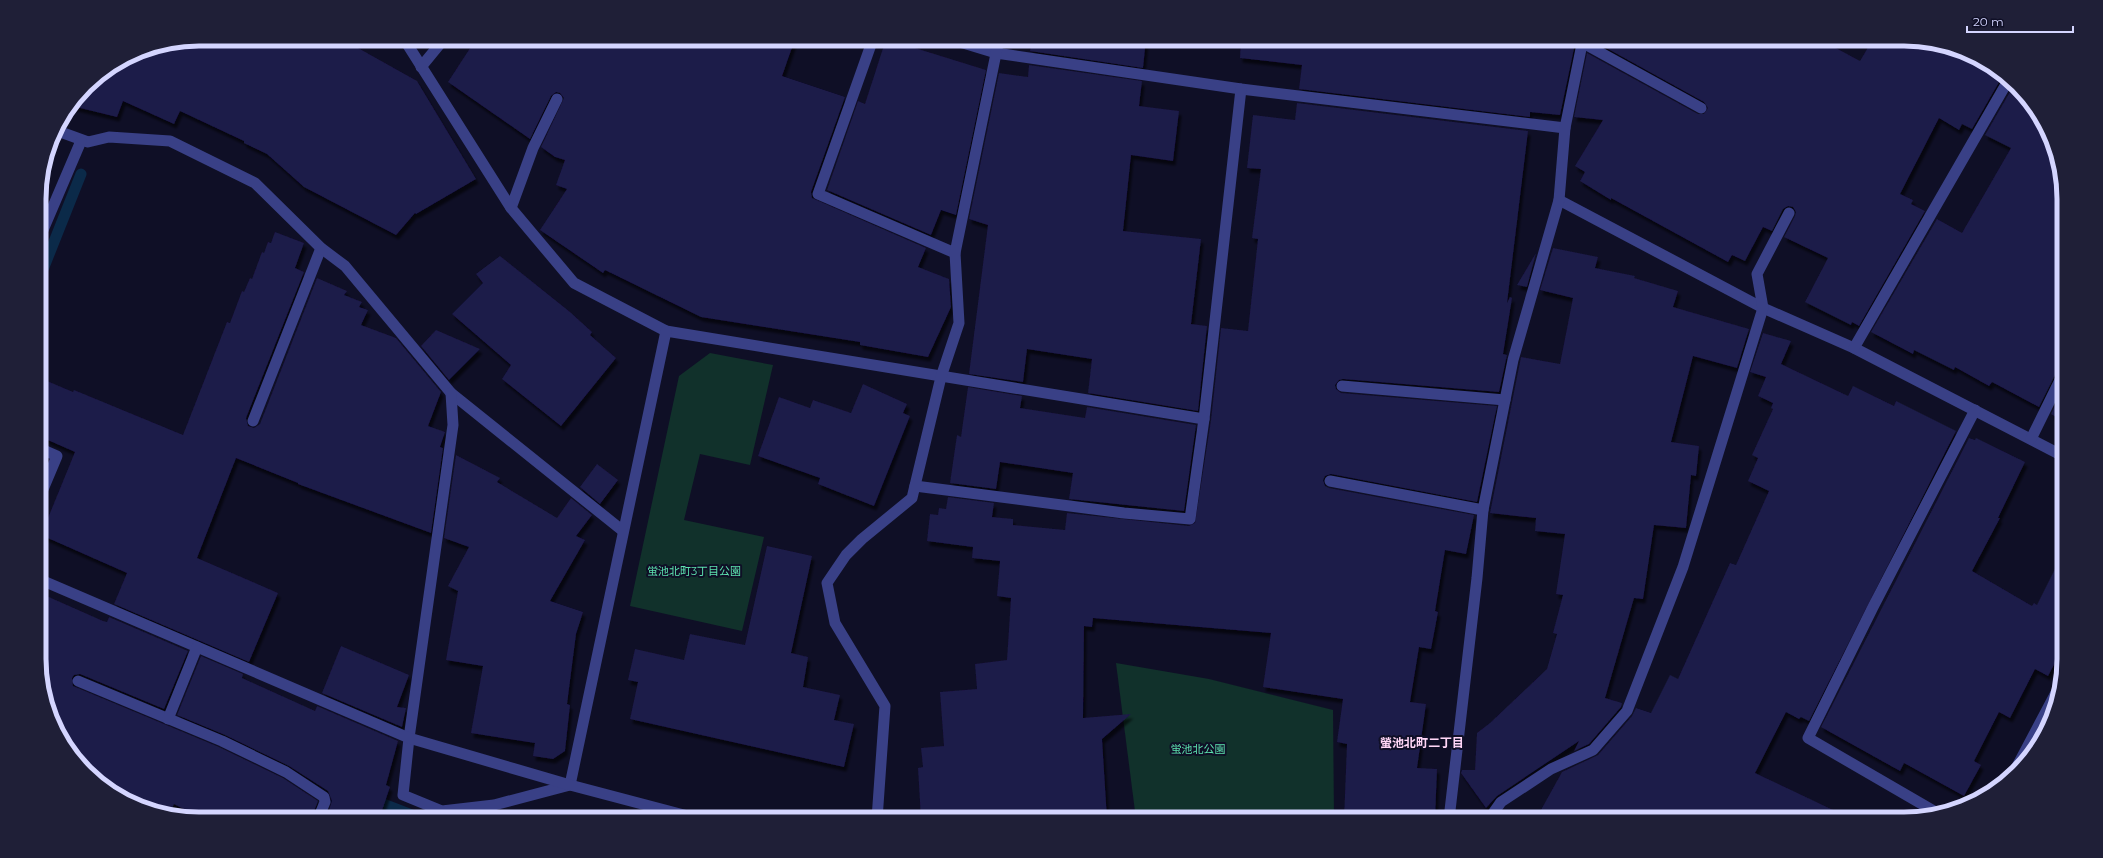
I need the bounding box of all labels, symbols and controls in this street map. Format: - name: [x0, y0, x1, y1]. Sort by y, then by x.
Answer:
- scale bar: [1967, 8, 2073, 34]
- text: 20 m: [1973, 14, 2004, 29]
- park label: 蛍池北町3丁目公園: [647, 564, 741, 578]
- district label: 螢池北町二丁目: [1380, 735, 1464, 750]
- park label: 蛍池北公園: [1171, 742, 1226, 756]

